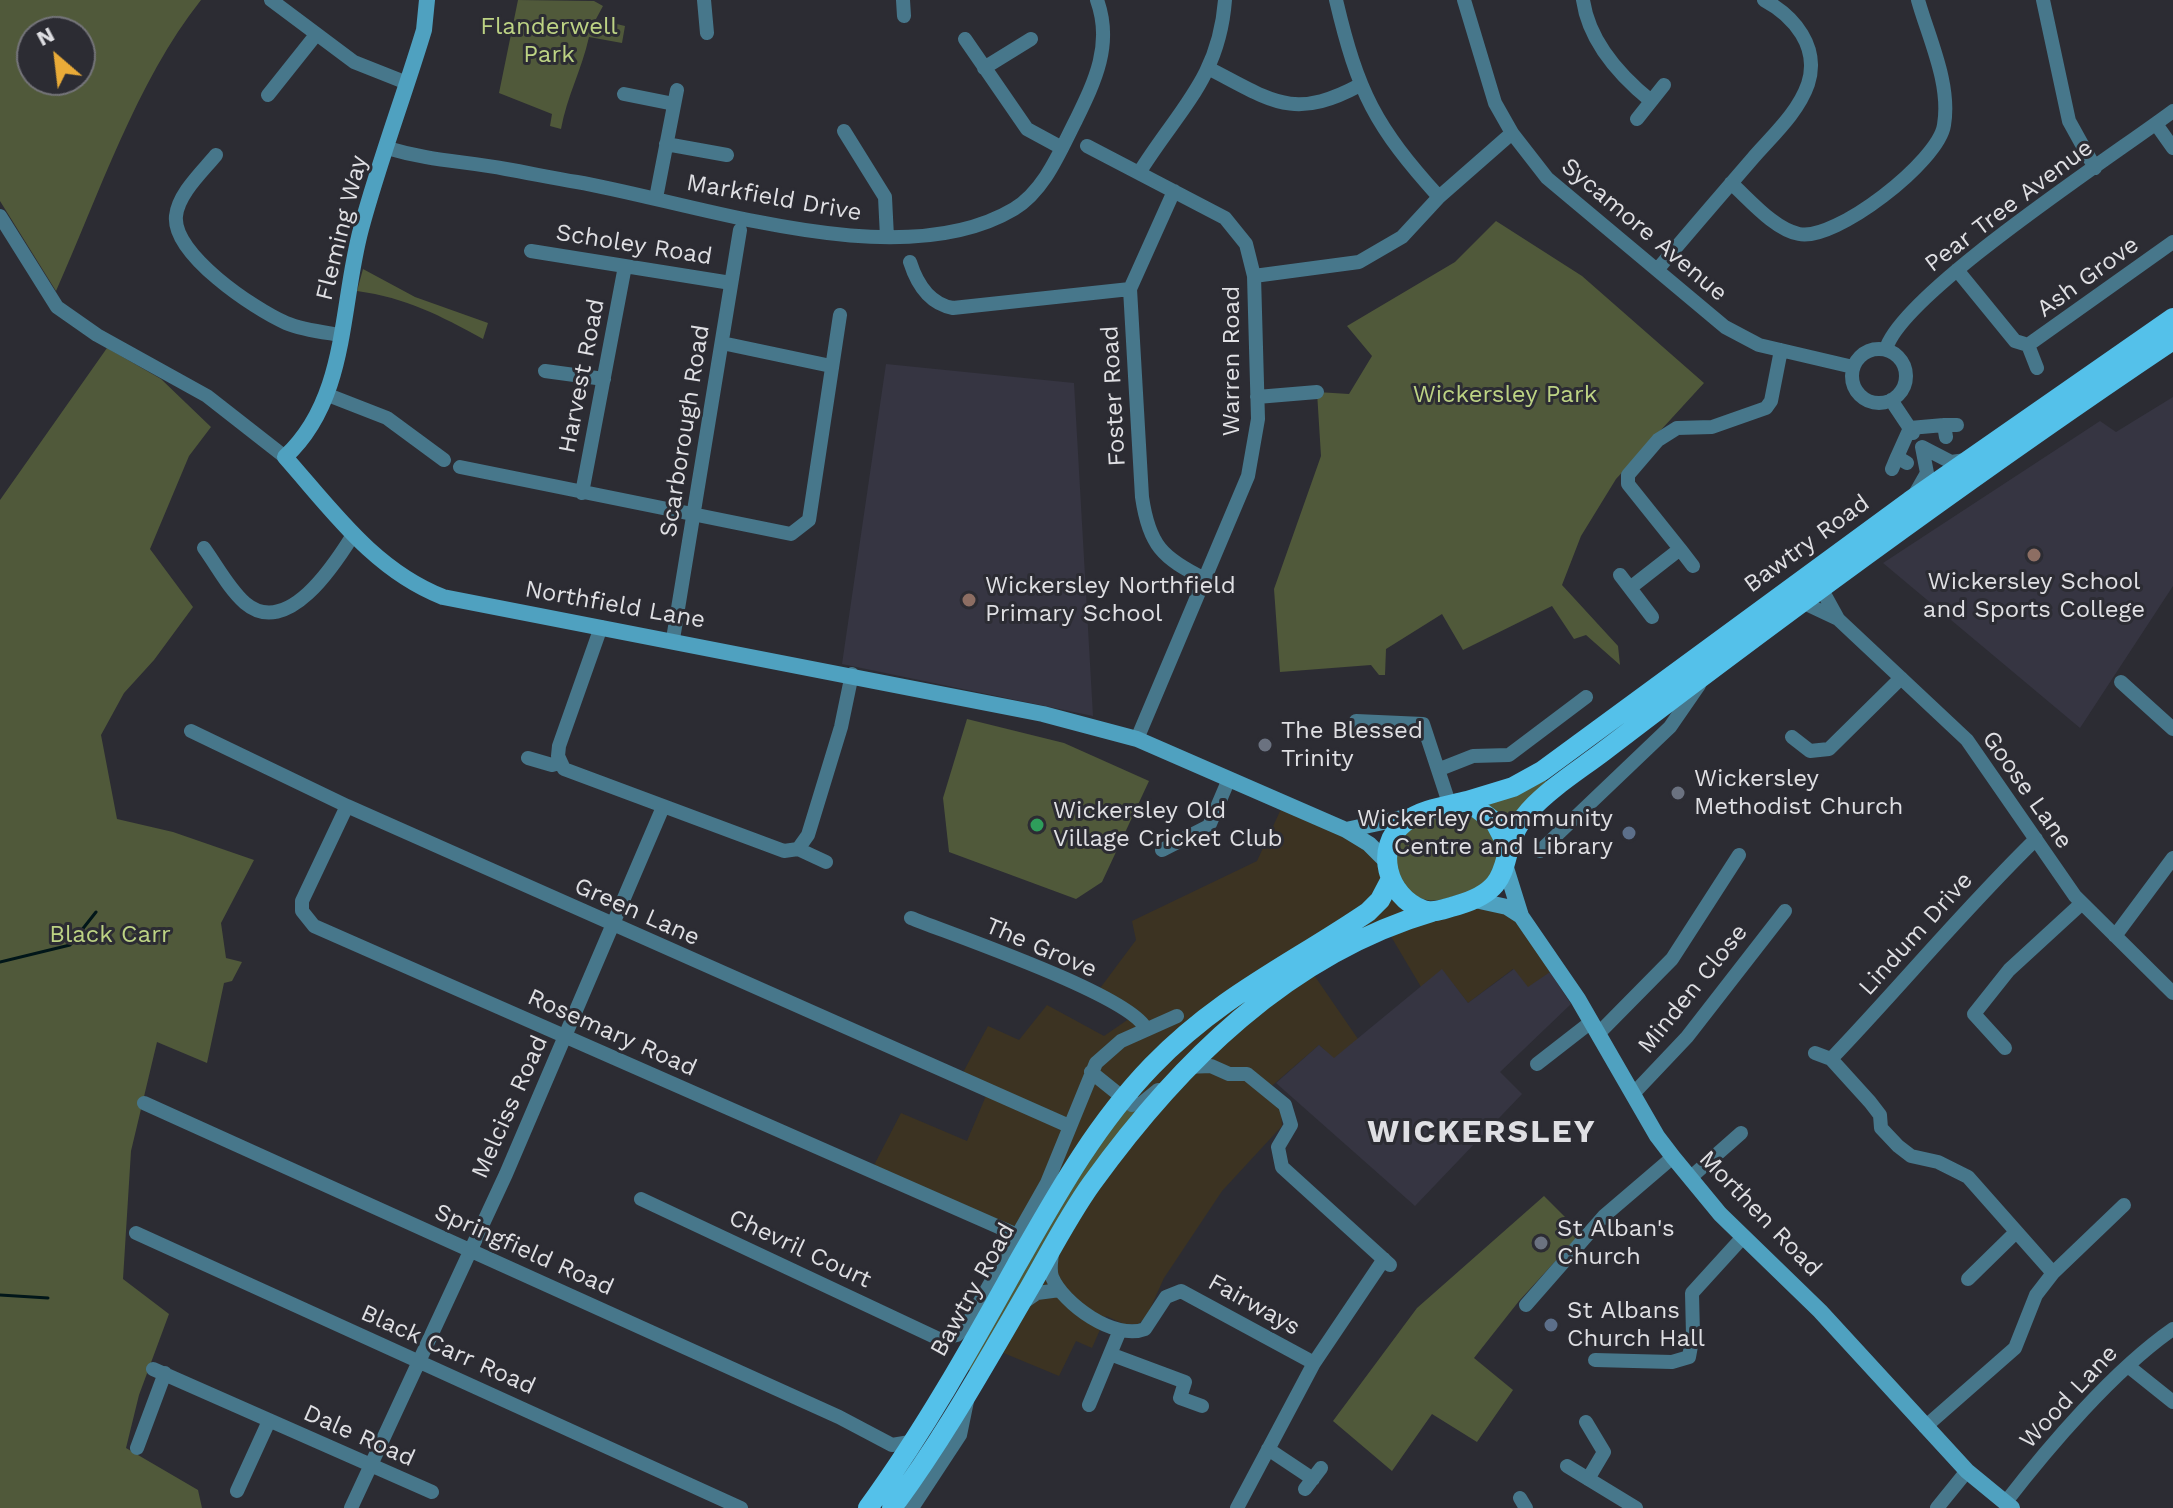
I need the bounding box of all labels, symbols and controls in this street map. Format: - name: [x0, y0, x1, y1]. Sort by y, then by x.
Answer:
- park label: Flanderwell Park: [480, 13, 618, 69]
- north arrow: [16, 16, 96, 96]
- text: N: [32, 21, 59, 51]
- street label: Pear Tree Avenue: [1919, 133, 2099, 279]
- street label: Sycamore Avenue: [1555, 152, 1733, 308]
- street label: Fleming Way: [310, 153, 374, 303]
- street label: Markfield Drive: [684, 168, 864, 228]
- street label: Scholey Road: [554, 218, 714, 272]
- street label: Ash Grove: [2031, 230, 2145, 324]
- street label: Warren Road: [1218, 286, 1246, 436]
- street label: Harvest Road: [553, 296, 611, 456]
- street label: Scarborough Road: [654, 323, 716, 539]
- street label: Foster Road: [1096, 325, 1132, 467]
- park label: Wickersley Park: [1413, 381, 1597, 409]
- street label: Bawtry Road: [1739, 489, 1875, 599]
- marker: Wickersley School and Sports College: [2025, 546, 2043, 564]
- place label: Wickersley School and Sports College: [1923, 568, 2145, 624]
- place label: Wickersley Northfield Primary School: [985, 572, 1236, 628]
- street label: Northfield Lane: [523, 575, 707, 635]
- marker: Wickersley Northfield Primary School: [960, 591, 978, 609]
- place label: The Blessed Trinity: [1281, 717, 1423, 773]
- street label: Goose Lane: [1976, 725, 2078, 855]
- marker: The Blessed Trinity: [1256, 736, 1274, 754]
- place label: Wickersley Methodist Church: [1694, 765, 1903, 821]
- marker: Wickersley Methodist Church: [1669, 784, 1687, 802]
- place label: Wickersley Old Village Cricket Club: [1053, 797, 1283, 853]
- place label: Wickerley Community Centre and Library: [1357, 805, 1613, 861]
- marker: Wickersley Old Village Cricket Club: [1028, 816, 1046, 834]
- marker: Wickerley Community Centre and Library: [1620, 824, 1638, 842]
- street label: Lindum Drive: [1853, 866, 1979, 1002]
- street label: Green Lane: [570, 872, 704, 952]
- street label: The Grove: [981, 912, 1101, 984]
- street label: Minden Close: [1632, 918, 1754, 1060]
- park label: Black Carr: [49, 921, 171, 949]
- street label: Rosemary Road: [523, 983, 701, 1083]
- street label: Melciss Road: [466, 1031, 554, 1183]
- district label: WICKERSLEY: [1367, 1114, 1597, 1152]
- street label: Morthen Road: [1693, 1145, 1827, 1283]
- street label: Springfield Road: [430, 1198, 618, 1302]
- street label: Chevril Court: [724, 1203, 876, 1295]
- place label: St Alban's Church: [1557, 1215, 1675, 1271]
- street label: Bawtry Road: [925, 1218, 1021, 1362]
- marker: St Alban's Church: [1532, 1234, 1550, 1252]
- street label: Fairways: [1203, 1268, 1305, 1342]
- place label: St Albans Church Hall: [1567, 1297, 1705, 1353]
- street label: Black Carr Road: [356, 1299, 540, 1401]
- marker: St Albans Church Hall: [1542, 1316, 1560, 1334]
- street label: Wood Lane: [2014, 1339, 2124, 1455]
- street label: Dale Road: [299, 1399, 419, 1473]

